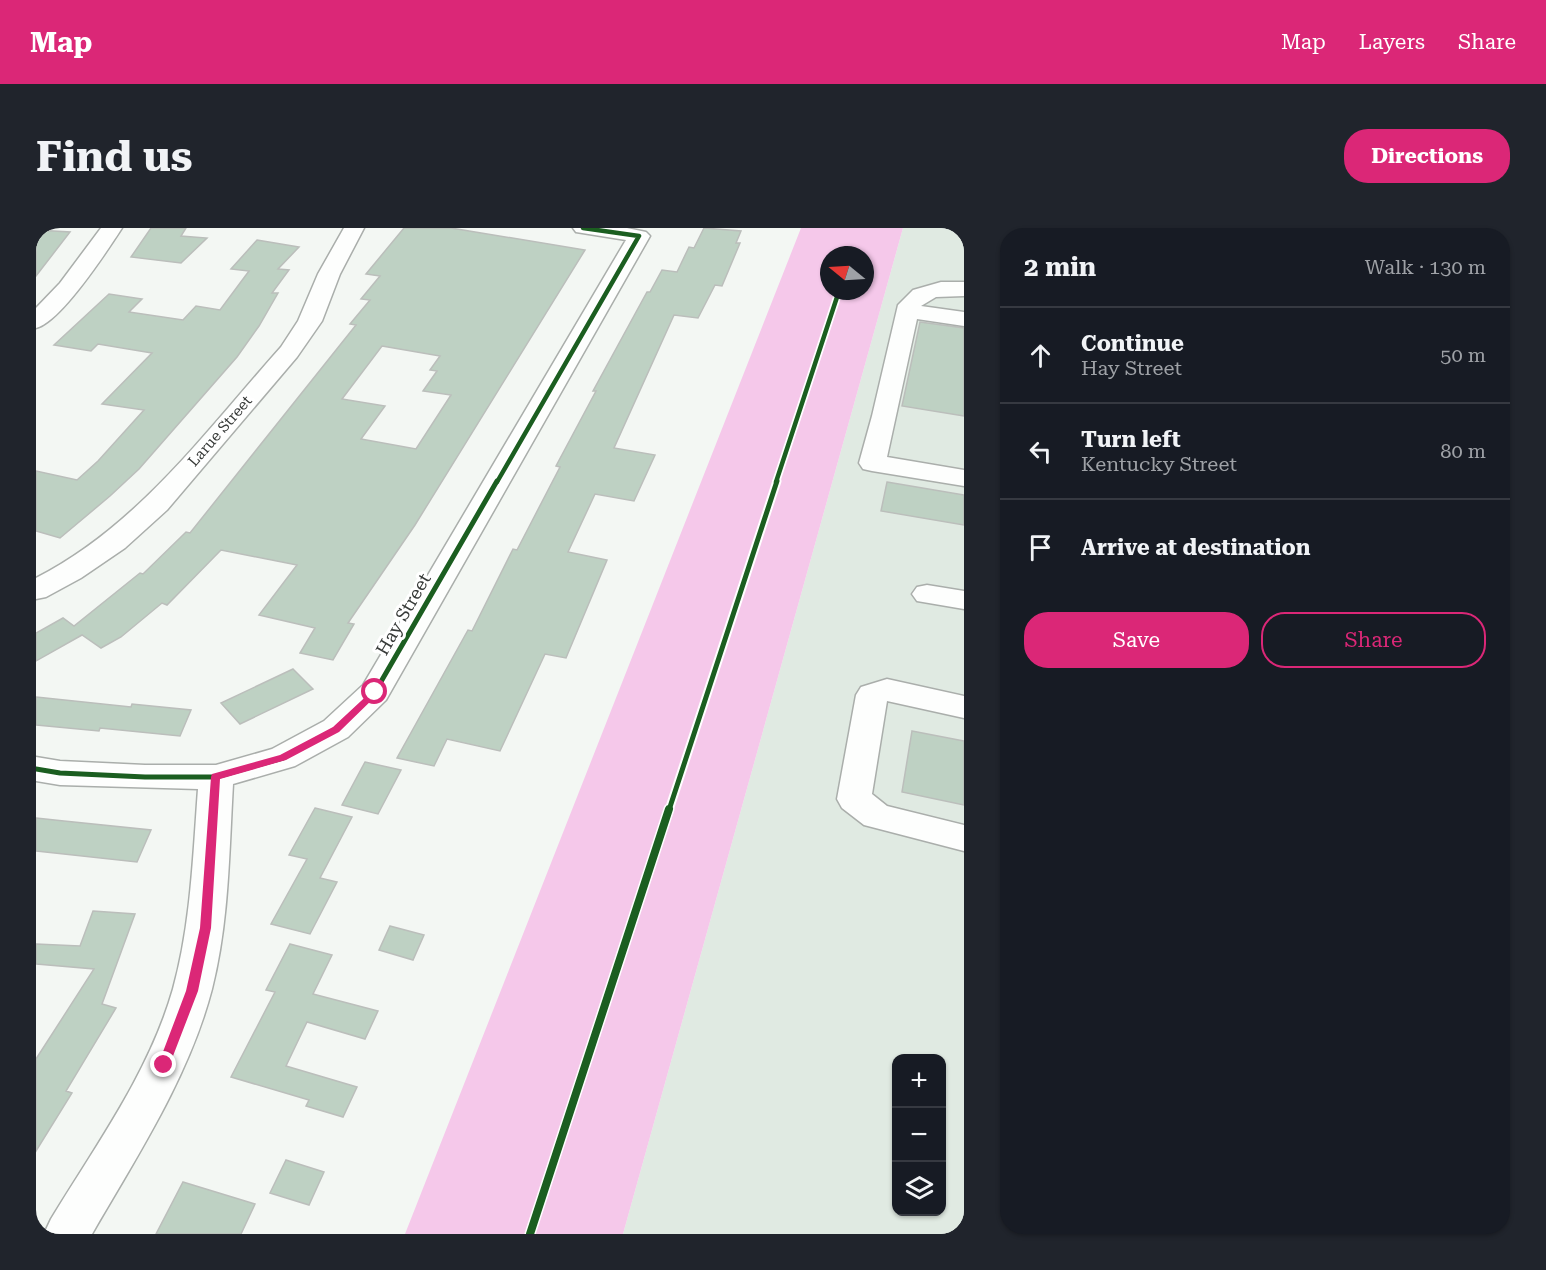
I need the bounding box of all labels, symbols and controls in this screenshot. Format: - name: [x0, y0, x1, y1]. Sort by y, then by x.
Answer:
- text: Map: [30, 26, 92, 59]
- text: Map: [1281, 30, 1326, 54]
- text: Layers: [1359, 30, 1425, 54]
- text: Share: [1458, 30, 1516, 54]
- button: Directions: [1344, 129, 1510, 183]
- text: Find us: [36, 132, 193, 181]
- north arrow: [820, 246, 874, 300]
- text: 2 min: [1024, 252, 1096, 282]
- text: Walk · 130 m: [1365, 255, 1486, 279]
- text: Continue: [1081, 331, 1184, 356]
- icon: ahead: [1024, 339, 1057, 372]
- text: 50 m: [1440, 343, 1486, 367]
- text: Hay Street: [1081, 356, 1182, 380]
- street label: Larue Street: [184, 392, 256, 470]
- text: Turn left: [1081, 427, 1181, 452]
- icon: left: [1024, 435, 1057, 468]
- text: 80 m: [1440, 439, 1486, 463]
- text: Kentucky Street: [1081, 452, 1237, 476]
- icon: arrive: [1024, 531, 1057, 564]
- text: Arrive at destination: [1081, 535, 1310, 560]
- street label: Hay Street: [371, 569, 435, 659]
- button: Save: [1024, 612, 1249, 668]
- button: Share: [1261, 612, 1486, 668]
- route start: [361, 678, 387, 704]
- route end: [150, 1051, 176, 1077]
- map controls: [892, 1054, 946, 1216]
- button: +: [892, 1054, 946, 1108]
- button: −: [892, 1108, 946, 1162]
- button: layers: [892, 1162, 946, 1216]

